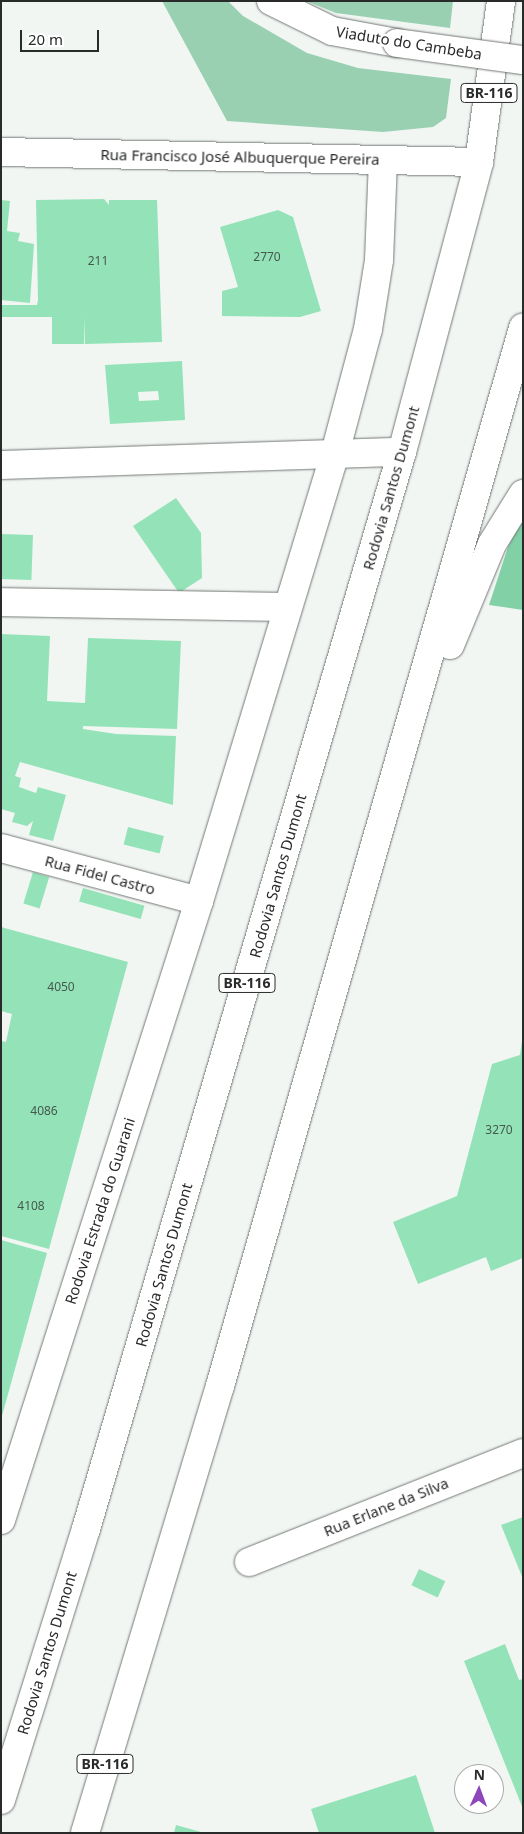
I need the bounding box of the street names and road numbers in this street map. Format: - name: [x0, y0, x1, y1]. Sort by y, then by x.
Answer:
- street label: Viaduto do Cambeba: [335, 23, 483, 63]
- road number: BR-116: [460, 82, 518, 105]
- street label: Rua Francisco José Albuquerque Pereira: [100, 146, 380, 168]
- street label: Rodovia Santos Dumont: [359, 404, 423, 572]
- street label: Rodovia Santos Dumont: [246, 792, 310, 960]
- street label: Rua Fidel Castro: [43, 852, 157, 898]
- road number: BR-116: [218, 971, 276, 994]
- street label: Rodovia Estrada do Guarani: [61, 1115, 139, 1307]
- street label: Rodovia Santos Dumont: [132, 1181, 196, 1349]
- street label: Rua Erlane da Silva: [321, 1474, 451, 1540]
- street label: Rodovia Santos Dumont: [14, 1569, 80, 1737]
- road number: BR-116: [76, 1752, 134, 1776]

